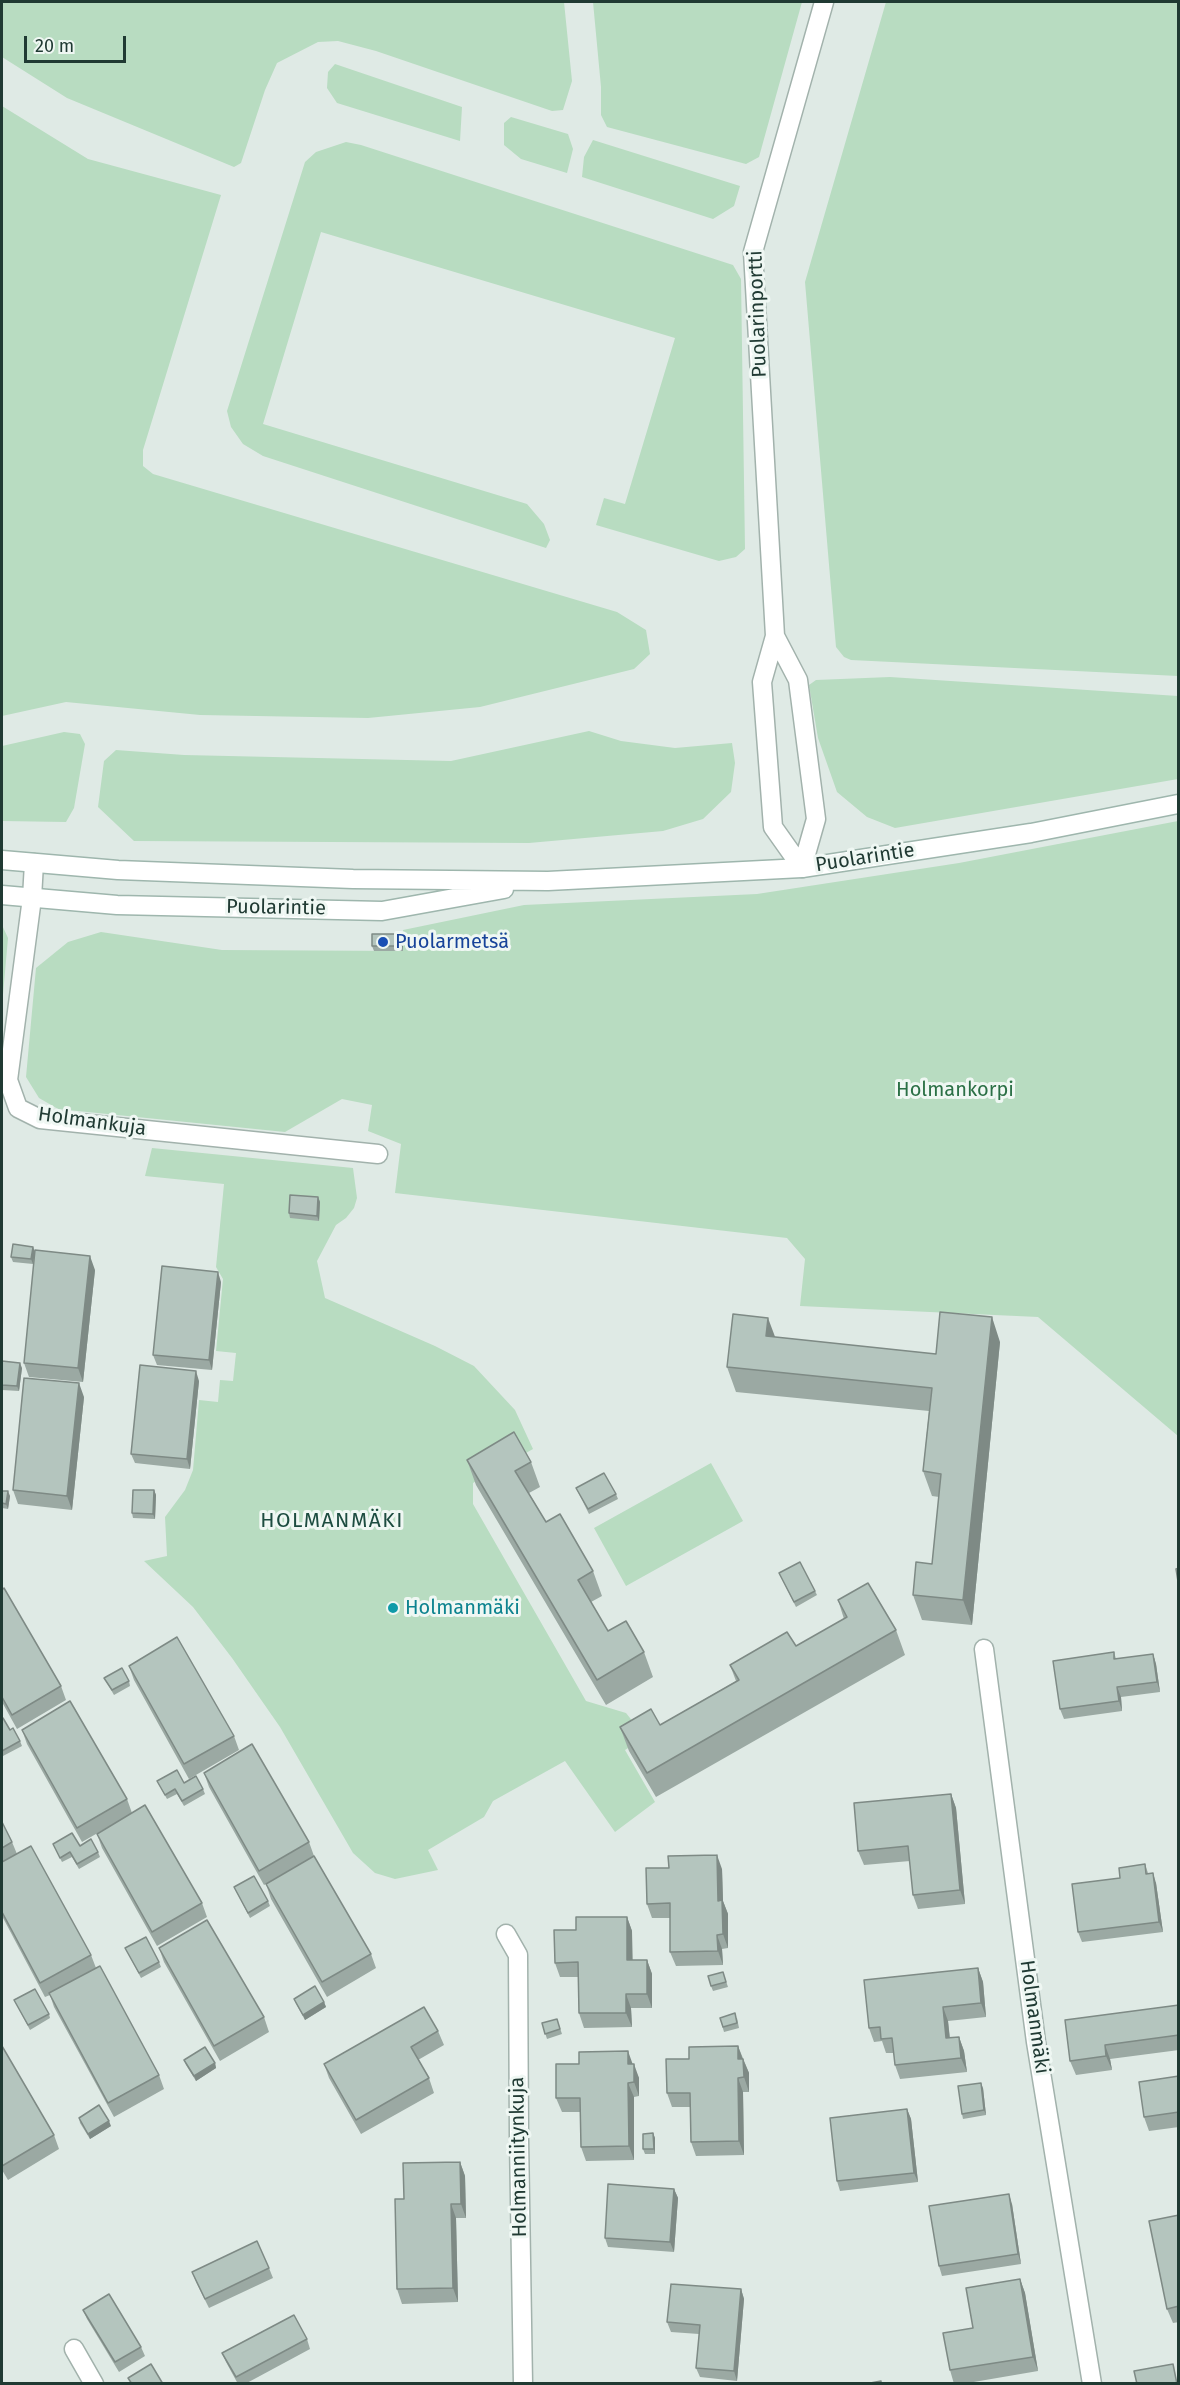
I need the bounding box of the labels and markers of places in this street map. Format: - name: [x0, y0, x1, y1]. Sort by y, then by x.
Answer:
- place label: Puolarmetsä: [395, 930, 509, 954]
- marker: Puolarmetsä: [376, 935, 390, 949]
- place label: Holmanmäki: [405, 1596, 520, 1620]
- marker: Holmanmäki: [386, 1601, 400, 1615]

